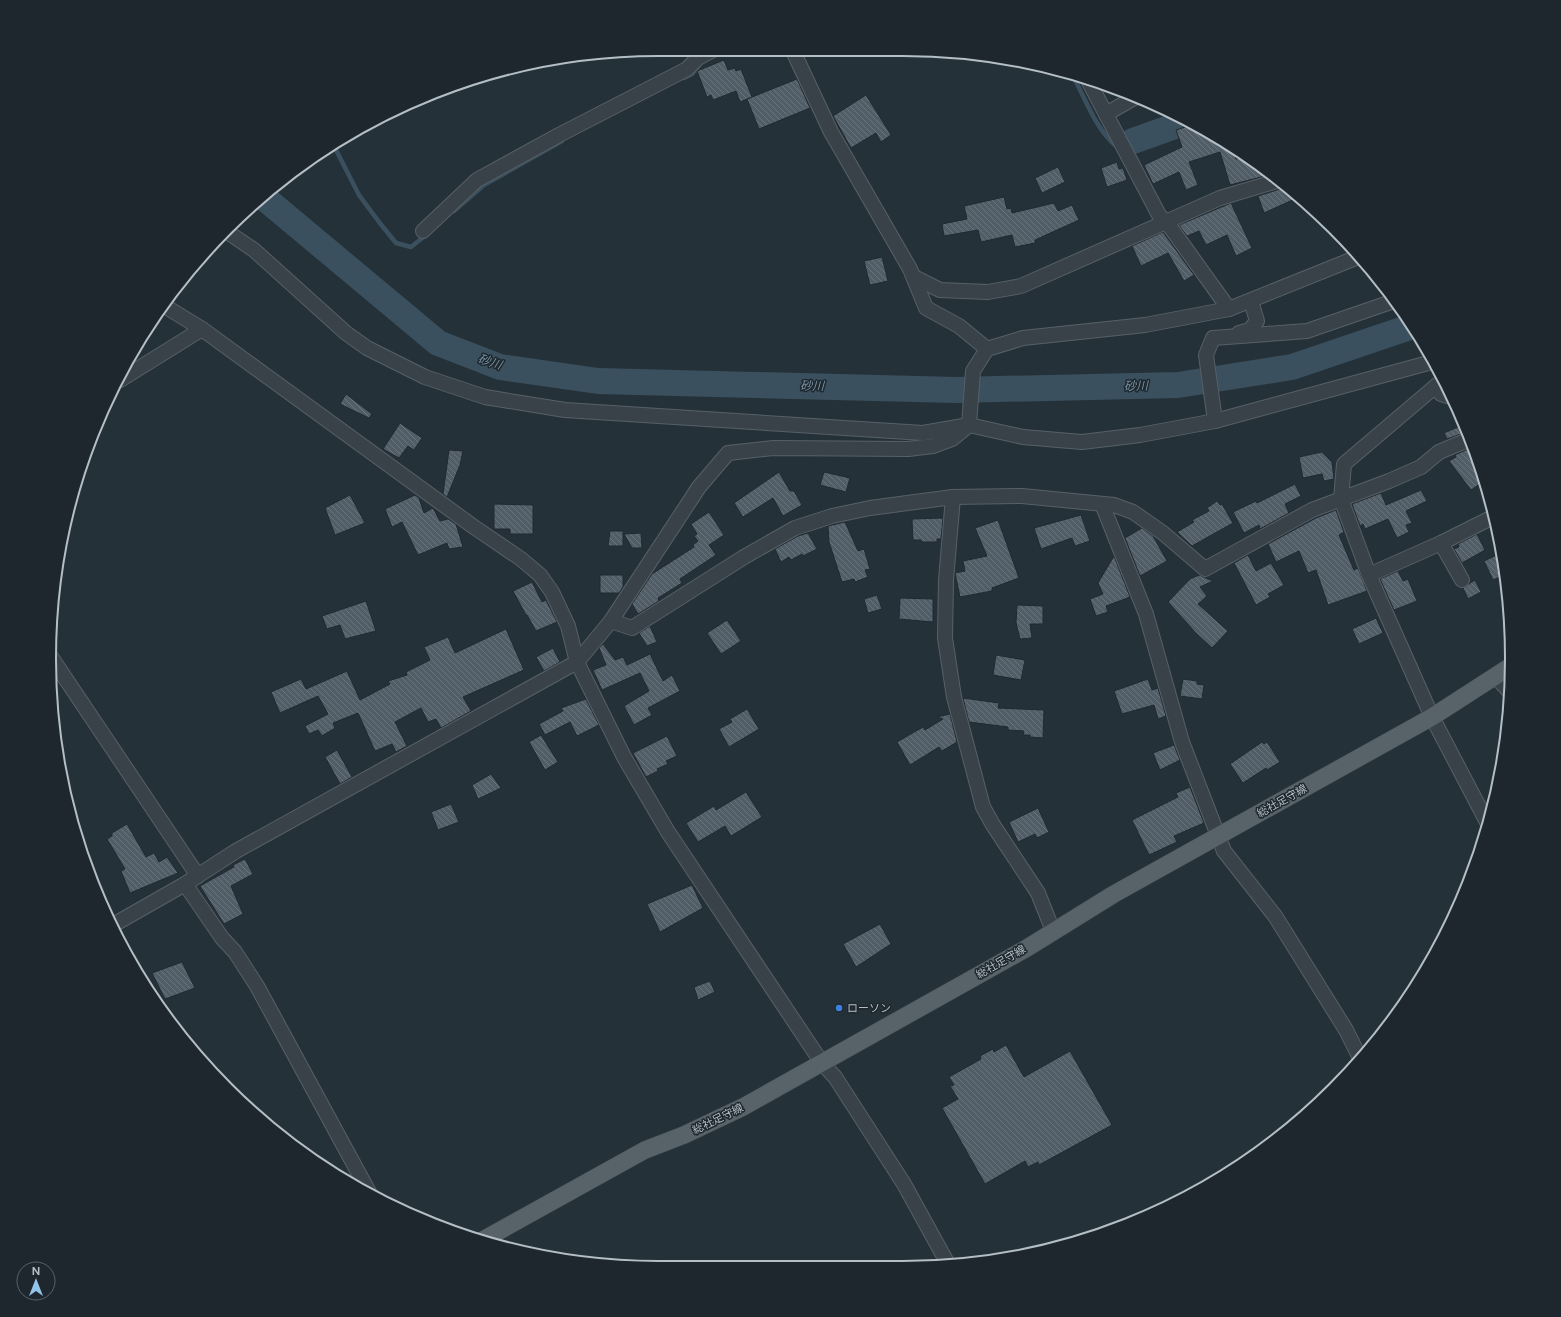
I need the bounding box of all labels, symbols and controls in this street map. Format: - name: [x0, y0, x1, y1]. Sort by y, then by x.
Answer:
- water label: 砂川: [476, 352, 505, 373]
- water label: 砂川: [800, 379, 826, 393]
- water label: 砂川: [1124, 379, 1150, 393]
- street label: 総社足守線: [1255, 782, 1309, 820]
- street label: 総社足守線: [974, 943, 1028, 981]
- place label: ローソン: [847, 1002, 891, 1015]
- marker: ローソン: [834, 1003, 844, 1013]
- street label: 総社足守線: [690, 1101, 746, 1137]
- north arrow: [16, 1261, 56, 1301]
- text: N: [32, 1265, 40, 1278]

